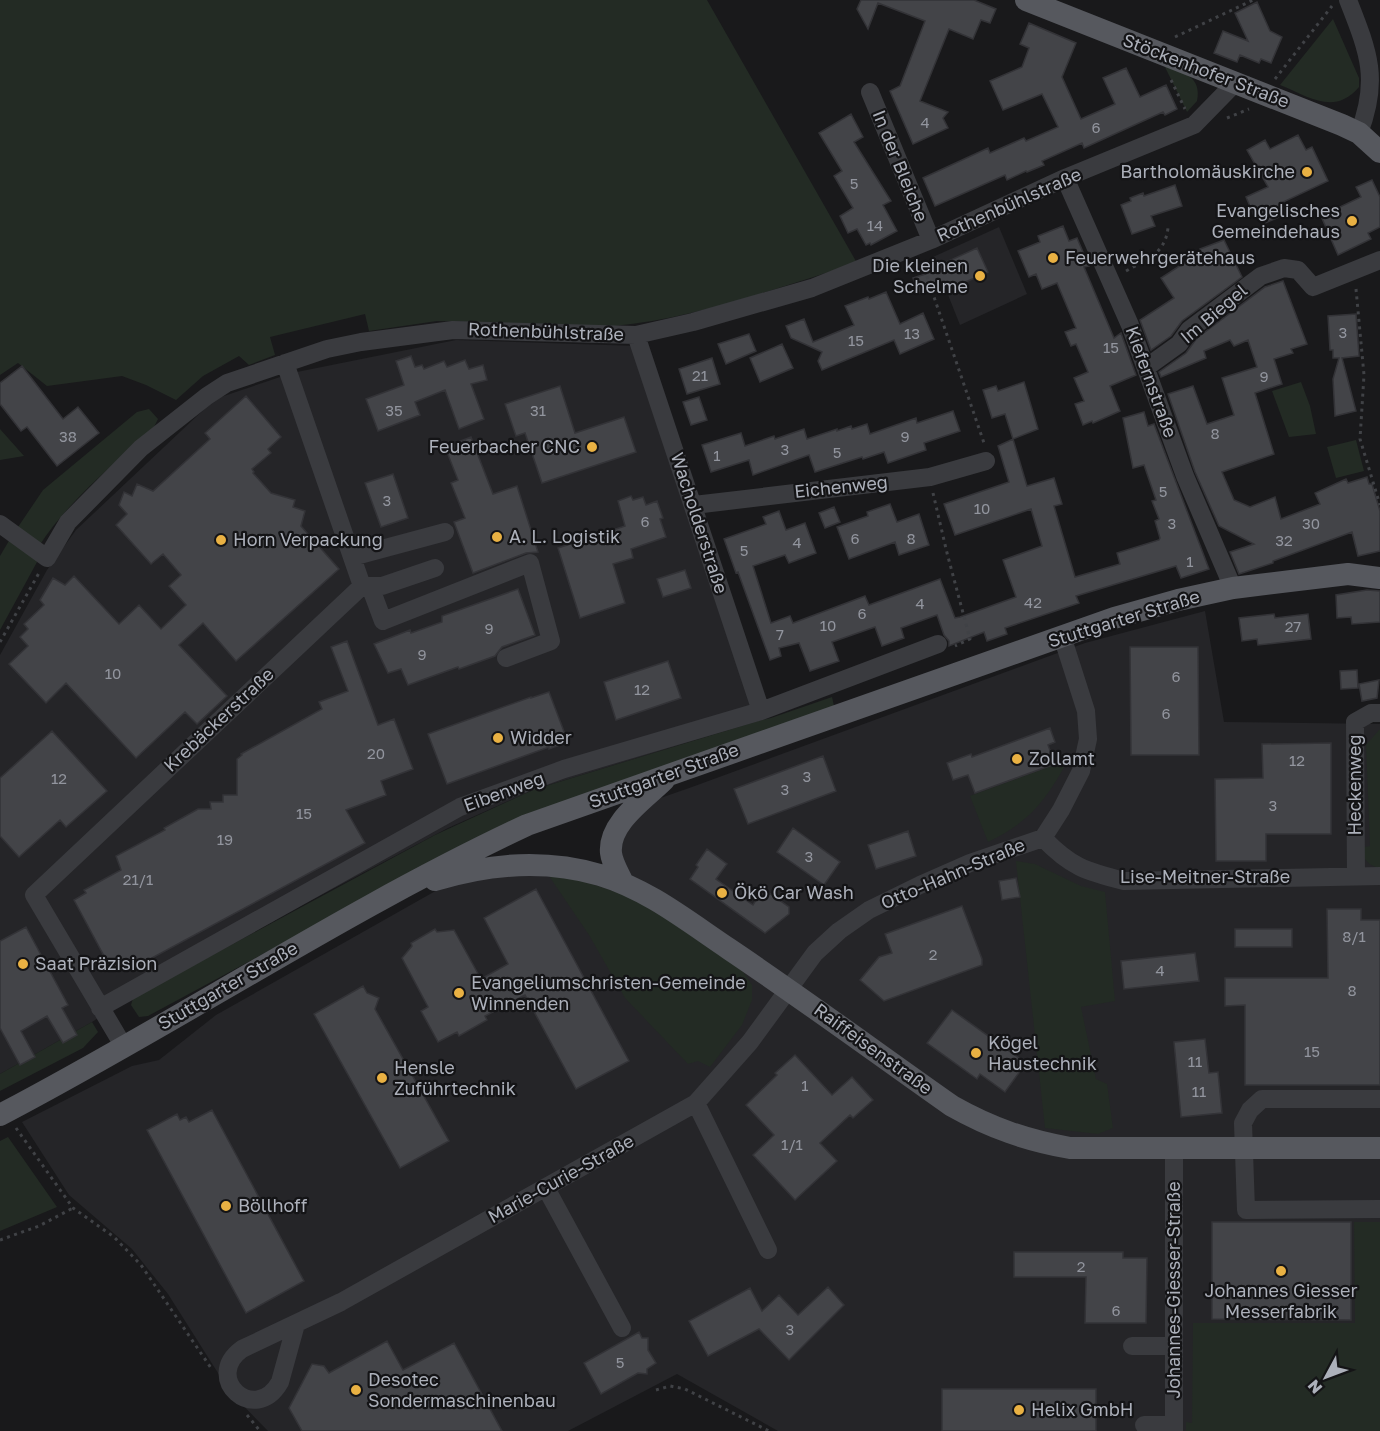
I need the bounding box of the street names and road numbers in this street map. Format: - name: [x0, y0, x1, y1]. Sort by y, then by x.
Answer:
- street label: Stöckenhofer Straße: [1120, 28, 1293, 112]
- street label: In der Bleiche: [869, 107, 933, 225]
- street label: Rothenbühlstraße: [933, 162, 1084, 246]
- street label: Im Biegel: [1175, 279, 1252, 348]
- street label: Rothenbühlstraße: [468, 317, 624, 345]
- street label: Kiefernstraße: [1122, 323, 1182, 440]
- street label: Wacholderstraße: [667, 449, 733, 596]
- street label: Eichenweg: [793, 470, 889, 502]
- street label: Stuttgarter Straße: [1045, 585, 1202, 652]
- street label: Krebäckerstraße: [159, 663, 278, 776]
- street label: Heckenweg: [1343, 735, 1365, 835]
- street label: Stuttgarter Straße: [586, 738, 741, 812]
- street label: Eibenweg: [460, 766, 547, 816]
- street label: Otto-Hahn-Straße: [877, 833, 1028, 913]
- street label: Lise-Meitner-Straße: [1120, 865, 1290, 887]
- street label: Stuttgarter Straße: [154, 936, 301, 1034]
- street label: Raiffeisenstraße: [810, 998, 937, 1099]
- street label: Marie-Curie-Straße: [484, 1129, 637, 1227]
- street label: Johannes-Giesser-Straße: [1162, 1181, 1184, 1399]

